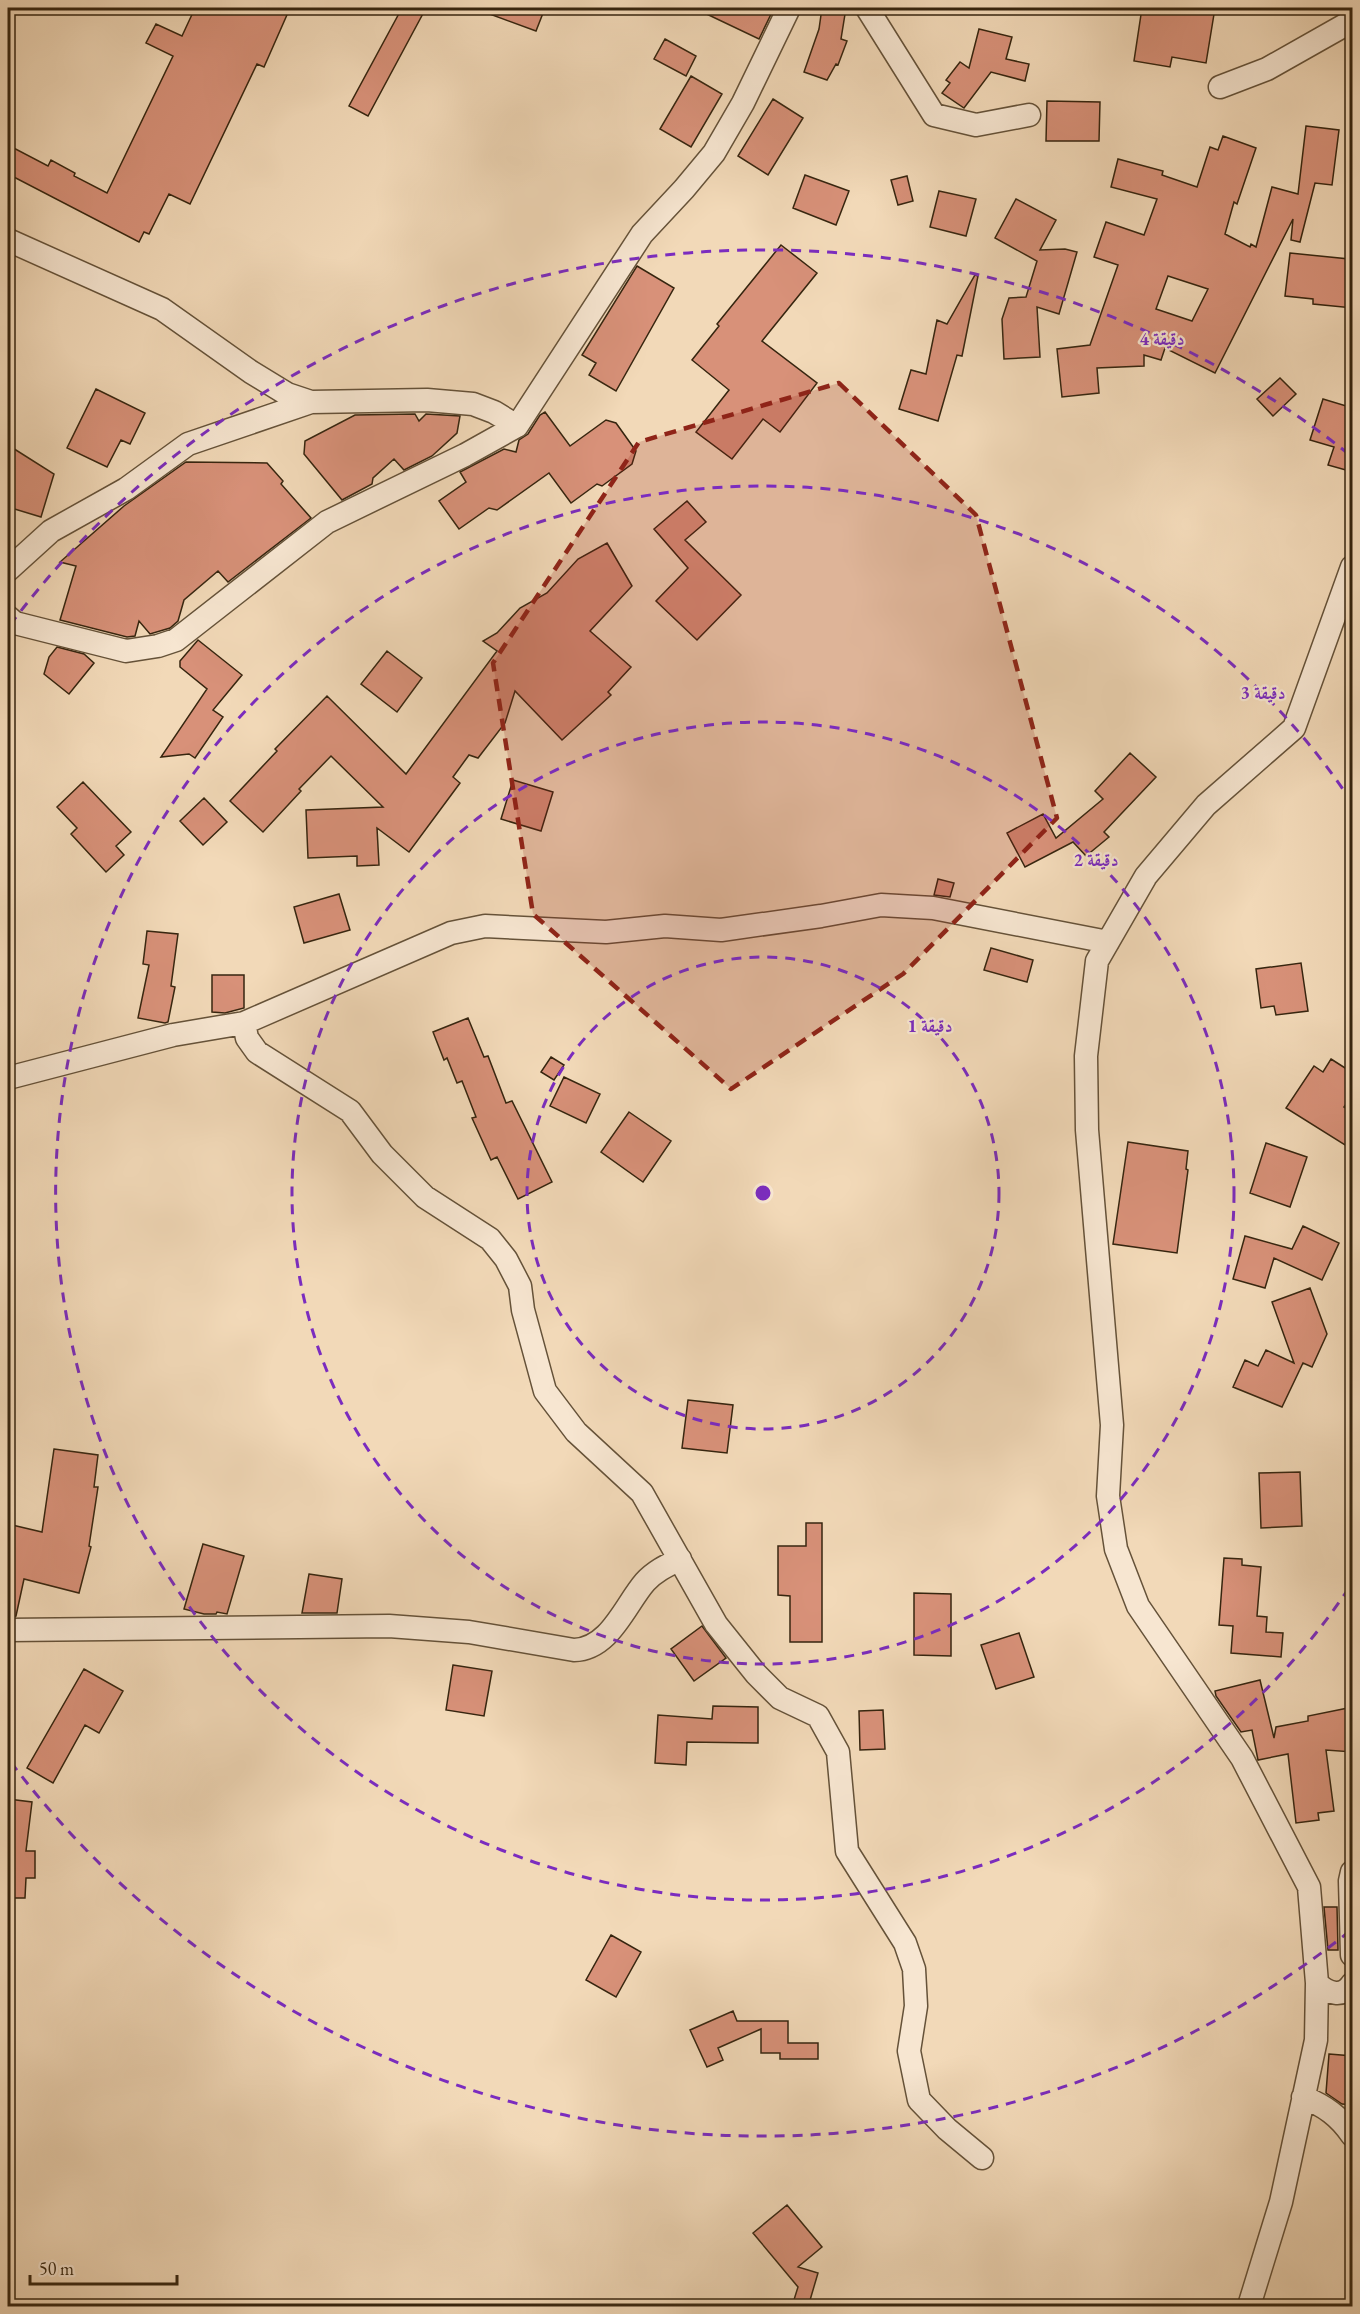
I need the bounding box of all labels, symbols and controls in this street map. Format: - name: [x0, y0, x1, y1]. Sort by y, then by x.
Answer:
- text: 4 دقيقة: [1139, 327, 1185, 350]
- text: 3 دقيقة: [1240, 681, 1286, 704]
- text: 2 دقيقة: [1073, 848, 1119, 871]
- text: 1 دقيقة: [907, 1014, 953, 1037]
- centre of rings: [753, 1183, 773, 1203]
- scale bar: [30, 2248, 177, 2286]
- text: 50 m: [39, 2257, 74, 2280]

